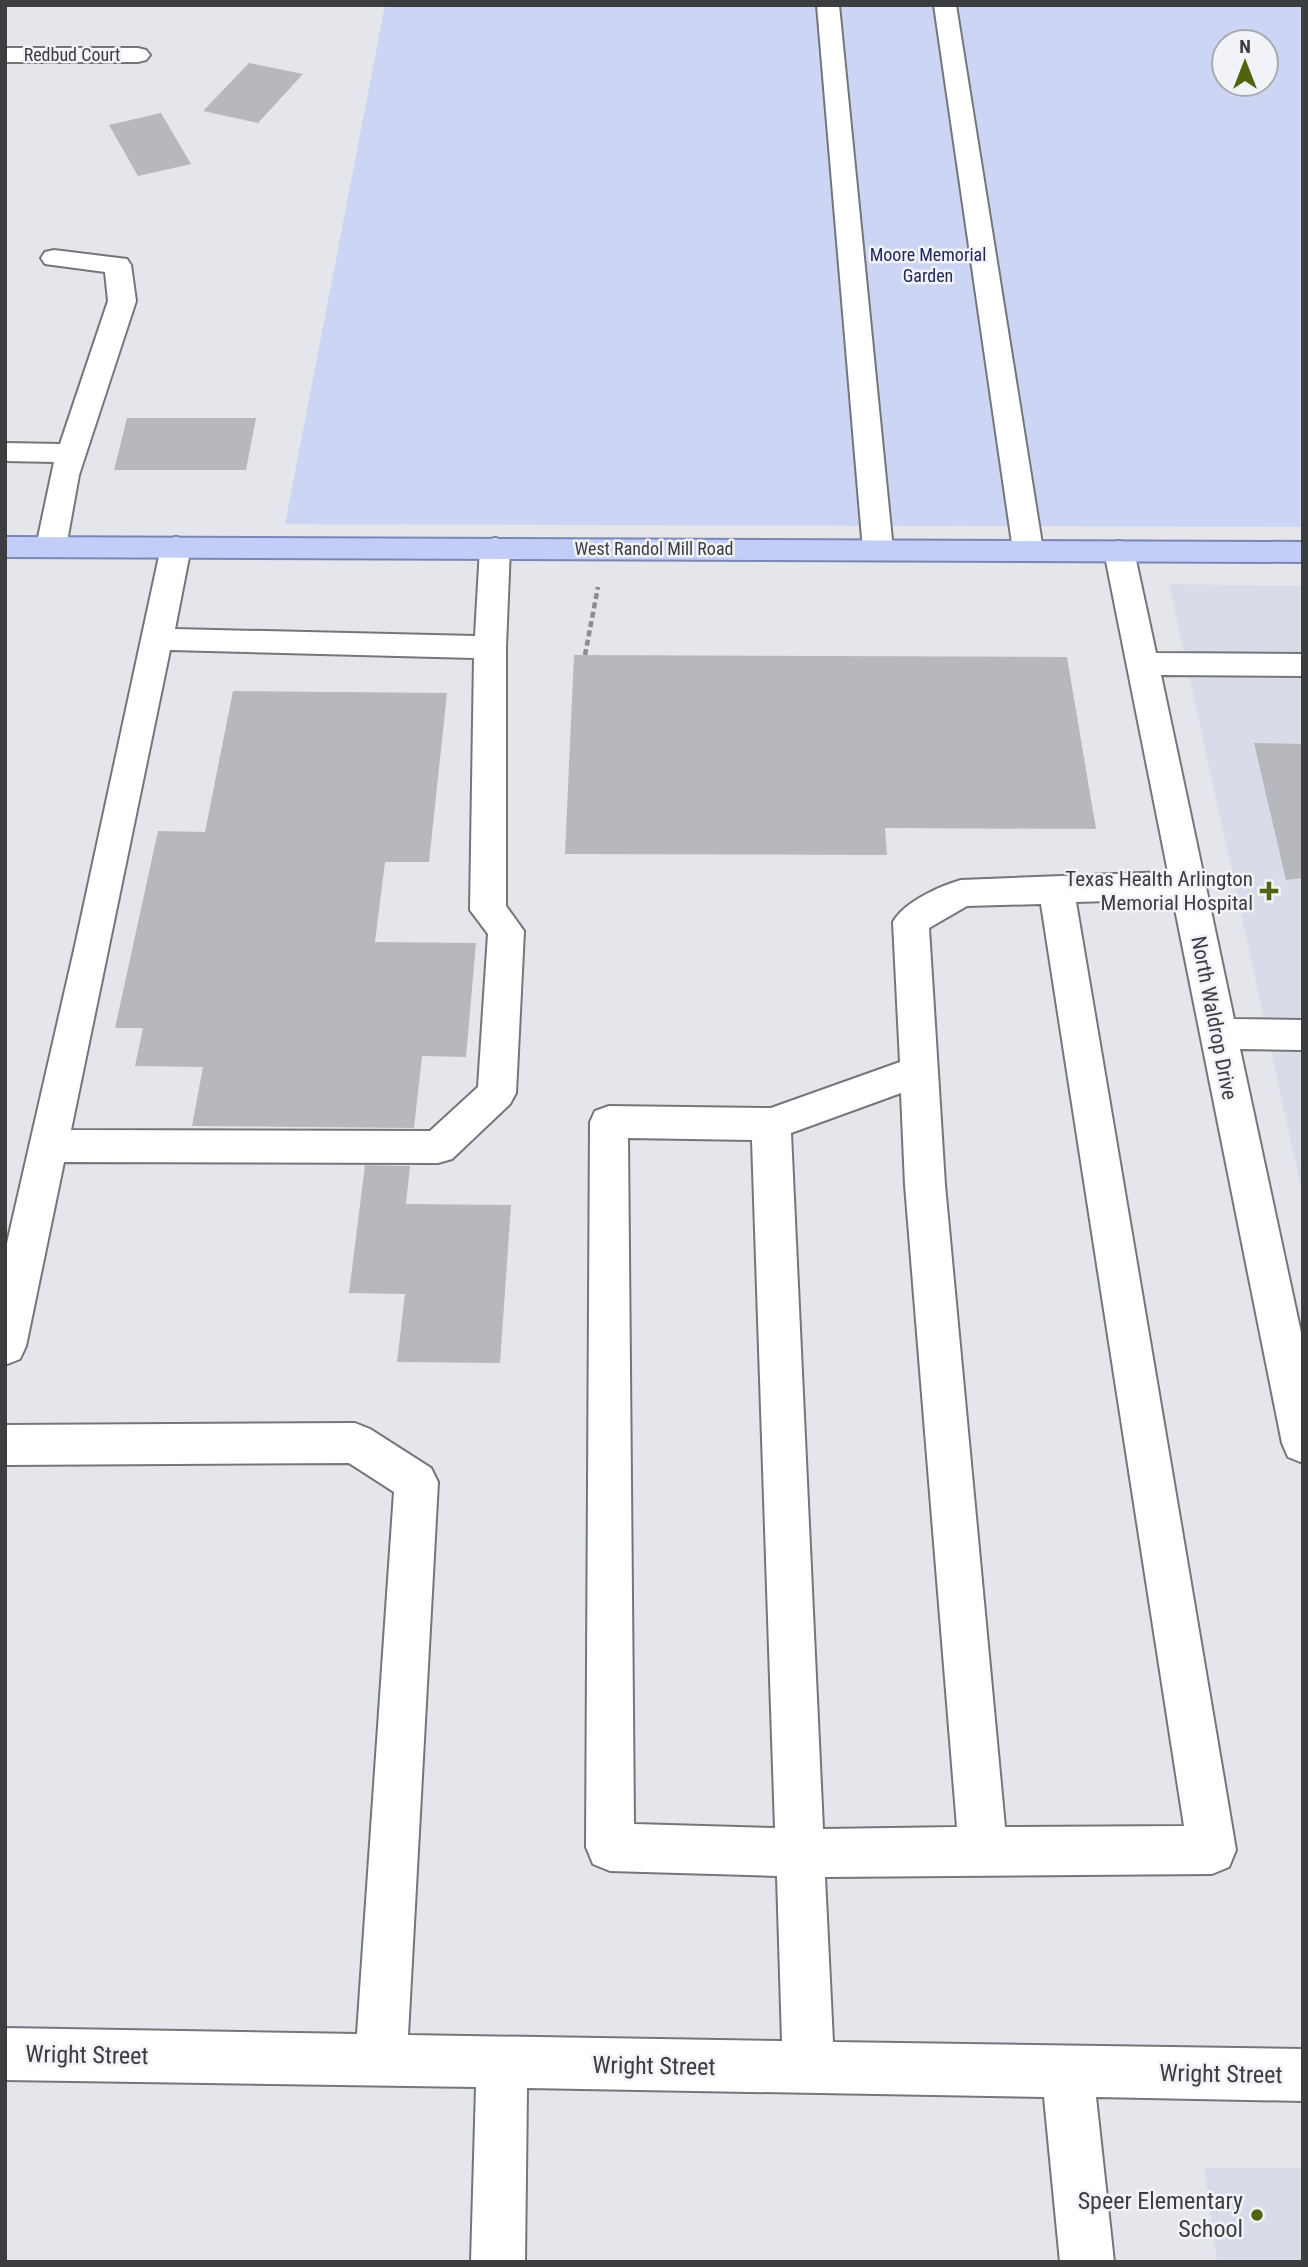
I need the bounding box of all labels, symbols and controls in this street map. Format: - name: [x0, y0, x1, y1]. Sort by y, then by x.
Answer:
- north arrow: [1210, 28, 1280, 98]
- text: N: [1239, 35, 1251, 58]
- street label: Redbud Court: [24, 44, 120, 65]
- park label: Moore Memorial Garden: [870, 244, 986, 286]
- street label: West Randol Mill Road: [575, 538, 733, 559]
- place label: Texas Health Arlington Memorial Hospital: [1065, 867, 1253, 915]
- marker: Texas Health Arlington Memorial Hospital: [1259, 881, 1279, 901]
- street label: North Waldrop Drive: [1186, 934, 1242, 1102]
- street label: Wright Street: [25, 2040, 149, 2070]
- street label: Wright Street: [592, 2051, 716, 2081]
- street label: Wright Street: [1159, 2059, 1283, 2089]
- place label: Speer Elementary School: [1078, 2187, 1243, 2243]
- marker: Speer Elementary School: [1249, 2207, 1265, 2223]

